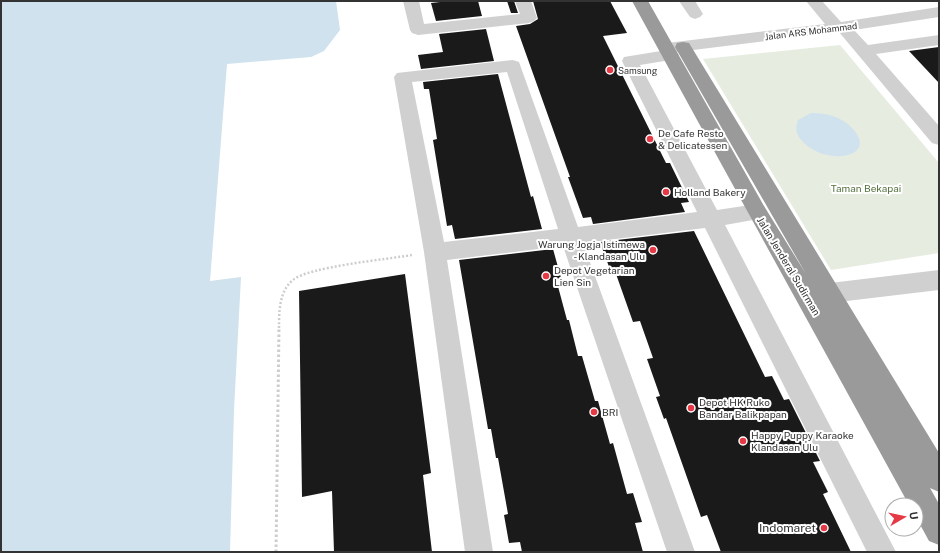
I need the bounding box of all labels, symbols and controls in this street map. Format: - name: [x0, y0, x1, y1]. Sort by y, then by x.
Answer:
- street label: Jalan ARS Mohammad: [764, 20, 858, 42]
- marker: Samsung: [605, 65, 615, 75]
- place label: Samsung: [618, 65, 658, 76]
- place label: De Cafe Resto & Delicatessen: [658, 127, 727, 151]
- marker: De Cafe Resto & Delicatessen: [645, 134, 655, 144]
- park label: Taman Bekapai: [831, 182, 901, 194]
- place label: Holland Bakery: [674, 186, 746, 198]
- marker: Holland Bakery: [661, 187, 671, 197]
- street label: Jalan Jenderal Sudirman: [755, 215, 823, 318]
- place label: Warung Jogja Istimewa - Klandasan Ulu: [538, 238, 645, 262]
- marker: Warung Jogja Istimewa - Klandasan Ulu: [648, 245, 658, 255]
- place label: Depot Vegetarian Lien Sin: [554, 264, 635, 288]
- marker: Depot Vegetarian Lien Sin: [541, 271, 551, 281]
- place label: Depot HK Ruko Bandar Balikpapan: [699, 396, 787, 420]
- marker: Depot HK Ruko Bandar Balikpapan: [686, 403, 696, 413]
- place label: BRI: [602, 406, 618, 418]
- marker: BRI: [589, 407, 599, 417]
- place label: Happy Puppy Karaoke Klandasan Ulu: [751, 429, 854, 453]
- marker: Happy Puppy Karaoke Klandasan Ulu: [738, 436, 748, 446]
- north arrow: [884, 497, 924, 537]
- text: U: [907, 511, 920, 520]
- place label: Indomaret: [759, 521, 816, 535]
- marker: Indomaret: [819, 523, 829, 533]

